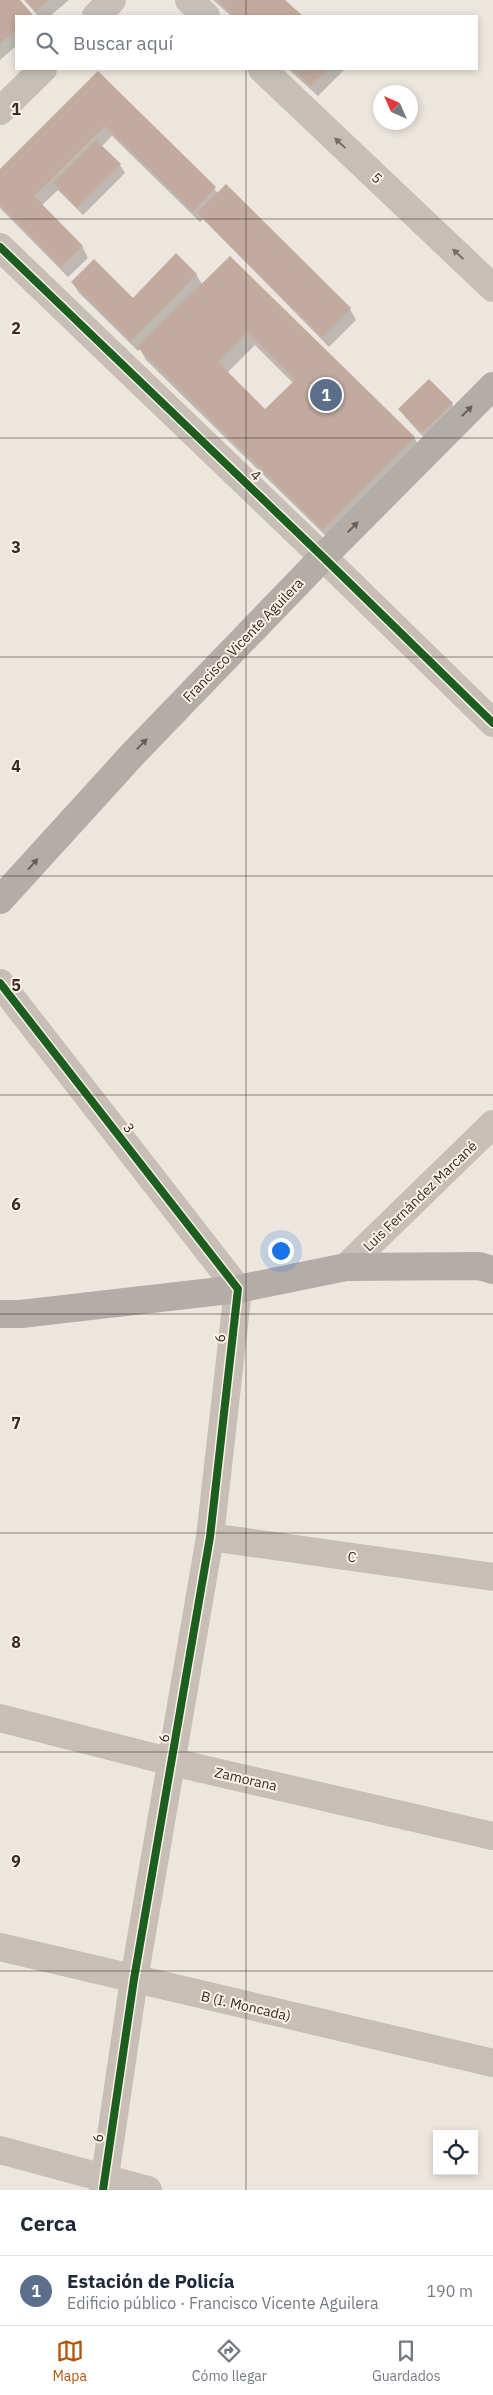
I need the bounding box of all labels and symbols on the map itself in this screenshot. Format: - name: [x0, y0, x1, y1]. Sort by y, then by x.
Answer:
- north arrow: [373, 85, 418, 130]
- text: 1: [11, 99, 21, 119]
- one-way arrow: [334, 137, 346, 149]
- street label: 5: [368, 169, 386, 187]
- one-way arrow: [452, 248, 464, 260]
- text: 2: [11, 318, 21, 338]
- pin: 1: [310, 376, 342, 414]
- one-way arrow: [461, 406, 473, 418]
- street label: 4: [247, 466, 265, 484]
- one-way arrow: [347, 521, 359, 533]
- text: 3: [11, 537, 21, 557]
- street label: Francisco Vicente Aguilera: [179, 574, 307, 706]
- one-way arrow: [136, 738, 148, 750]
- text: 4: [11, 756, 21, 776]
- one-way arrow: [27, 858, 39, 870]
- text: 5: [11, 975, 21, 995]
- street label: 3: [119, 1119, 139, 1137]
- street label: Luis Fernández Marcané: [359, 1137, 481, 1255]
- text: 6: [11, 1194, 21, 1214]
- your location: [268, 1238, 294, 1264]
- street label: 6: [211, 1333, 229, 1343]
- text: 7: [11, 1413, 21, 1433]
- street label: C: [346, 1547, 358, 1567]
- text: 8: [11, 1632, 21, 1652]
- street label: 6: [154, 1732, 174, 1744]
- street label: Zamorana: [213, 1763, 280, 1795]
- text: 9: [11, 1851, 21, 1871]
- street label: B (I. Moncada): [199, 1987, 293, 2025]
- street label: 6: [89, 2133, 107, 2143]

